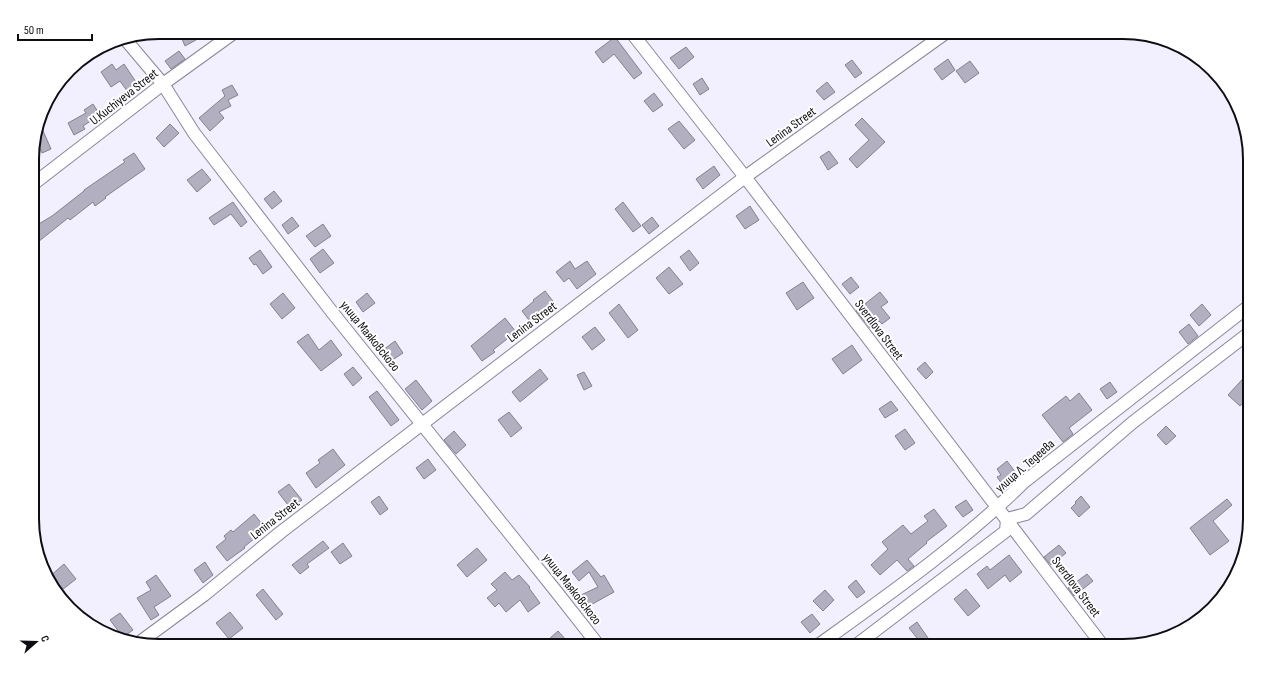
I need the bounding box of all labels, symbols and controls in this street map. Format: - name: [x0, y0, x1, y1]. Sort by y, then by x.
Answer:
- scale bar: [18, 16, 92, 42]
- text: 50 m: [24, 23, 44, 38]
- street label: U.Kuchiyeva Street: [87, 65, 161, 129]
- street label: Lenina Street: [763, 103, 819, 151]
- street label: улица Маяковского: [337, 297, 403, 375]
- street label: Sverdlova Street: [851, 297, 907, 363]
- street label: Lenina Street: [504, 298, 560, 346]
- street label: улица Л. Тедеева: [992, 436, 1058, 496]
- street label: Lenina Street: [247, 495, 303, 543]
- street label: улица Маяковского: [539, 550, 605, 628]
- street label: Sverdlova Street: [1048, 554, 1104, 620]
- north arrow: [16, 622, 56, 662]
- text: С: [38, 634, 52, 644]

